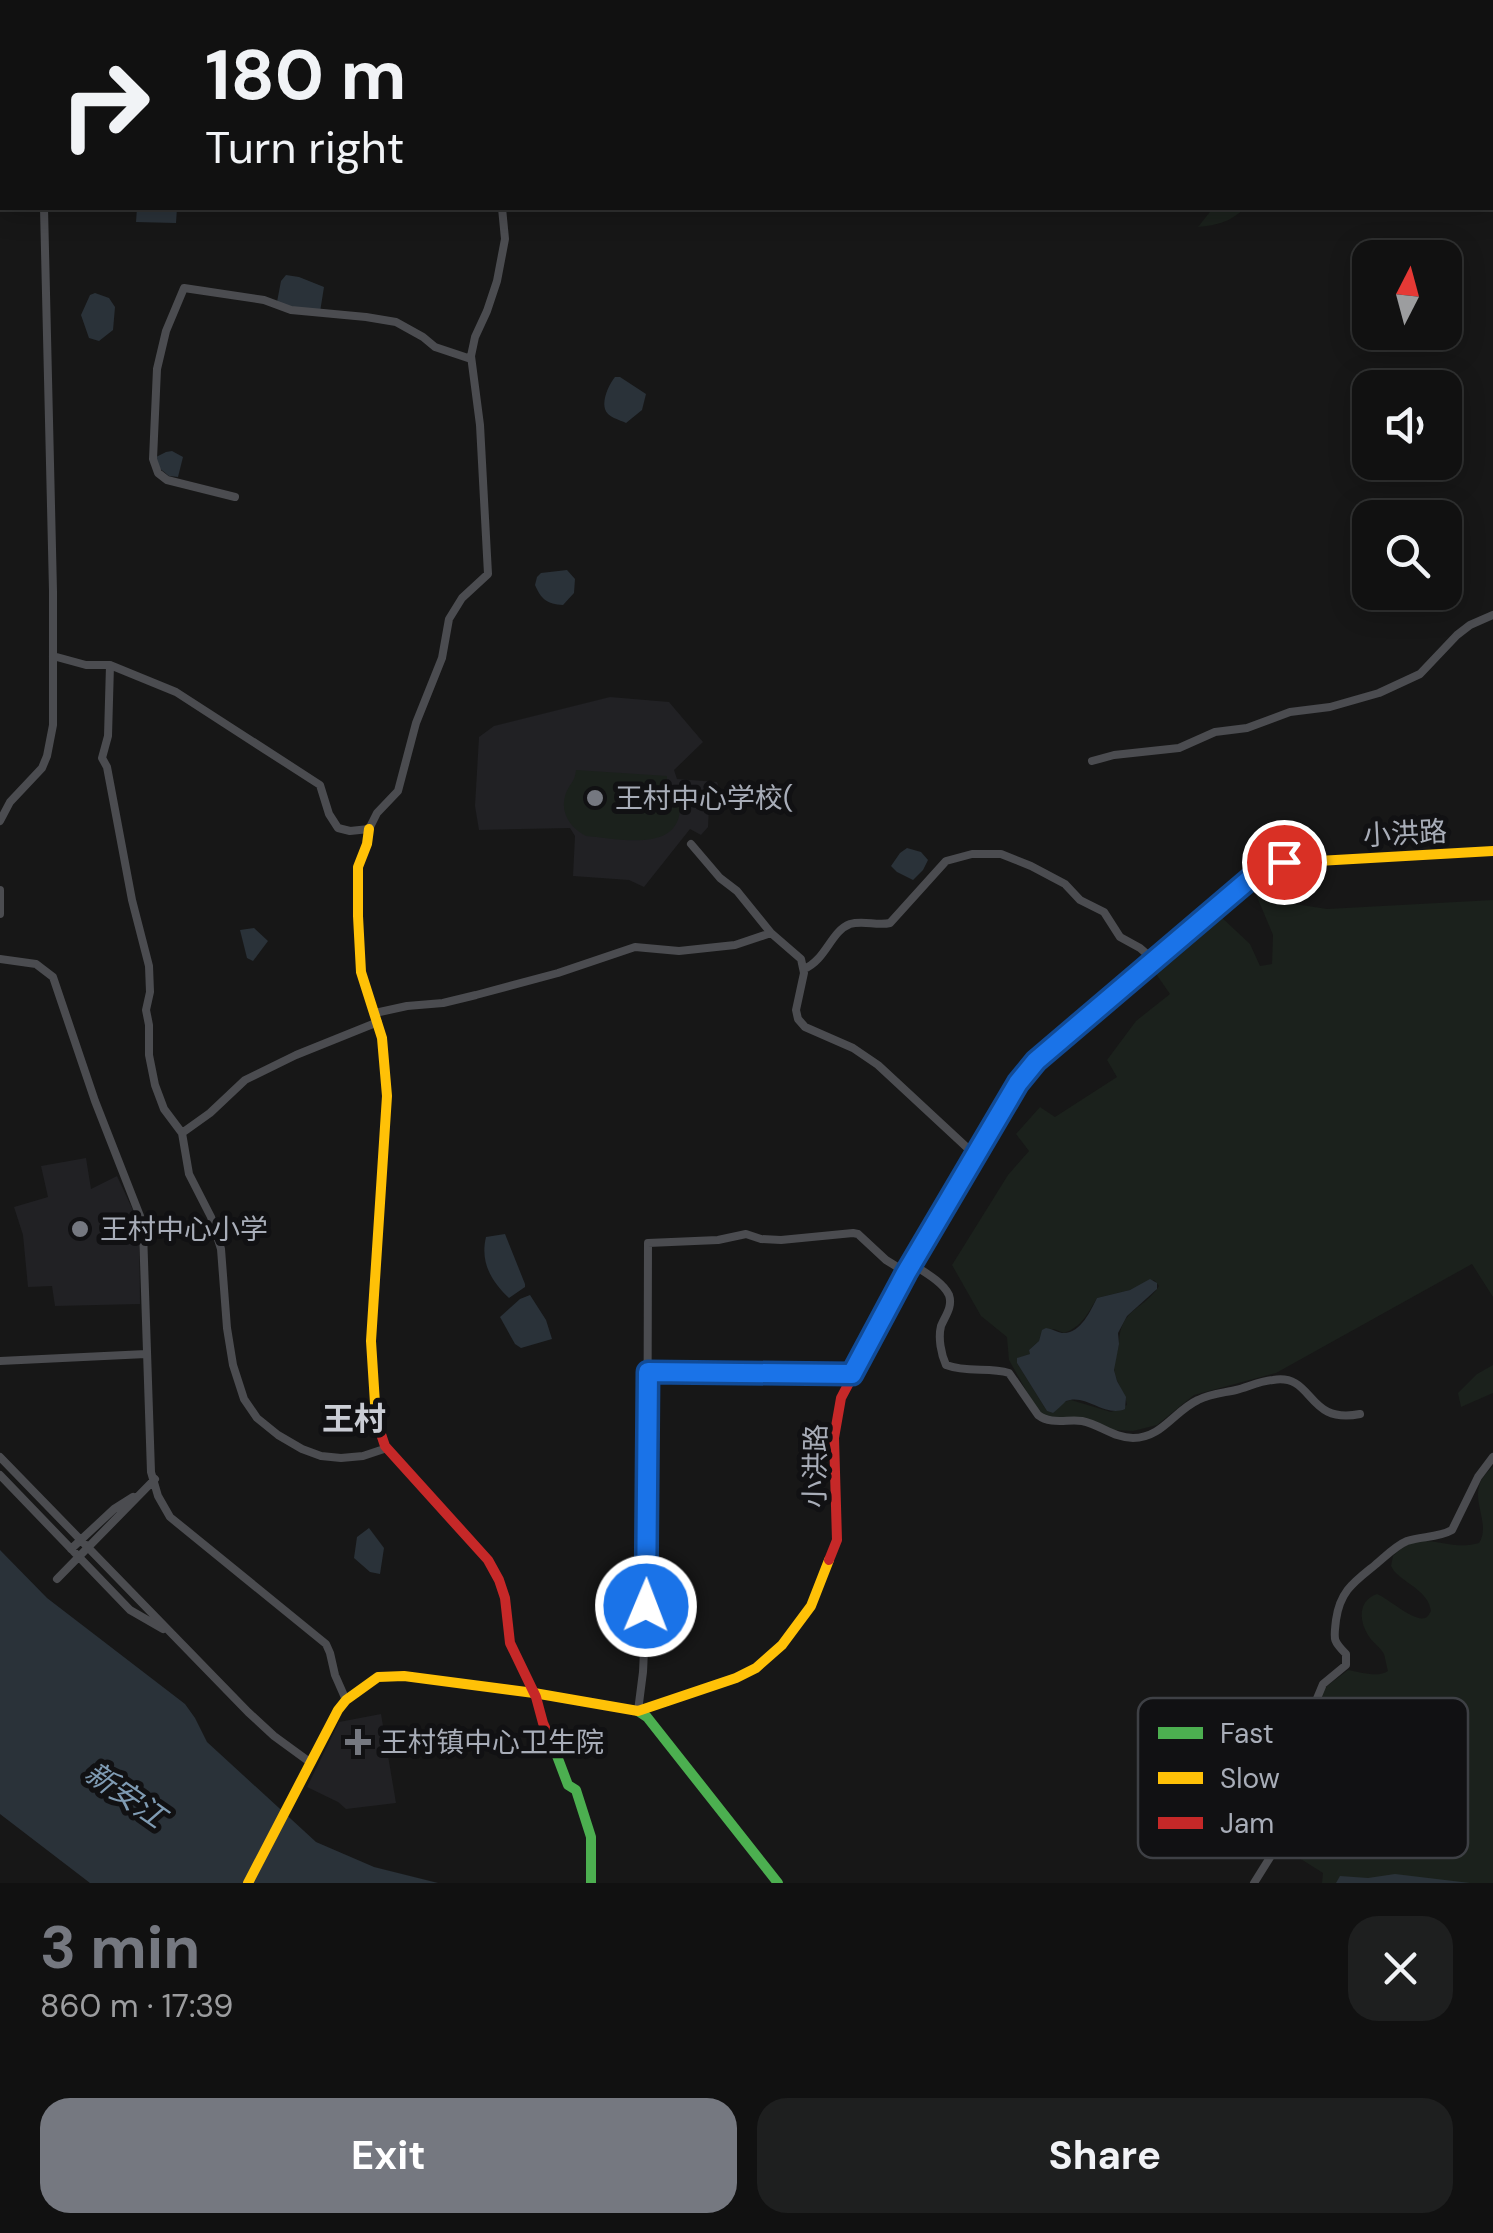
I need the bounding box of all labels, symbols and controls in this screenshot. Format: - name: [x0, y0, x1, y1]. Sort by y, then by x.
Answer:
- text: 180 m: [205, 30, 406, 121]
- icon: right: [40, 40, 170, 170]
- text: Turn right: [205, 118, 404, 177]
- north arrow: [1352, 240, 1462, 350]
- map controls: [1352, 240, 1462, 610]
- button: sound: [1352, 370, 1462, 480]
- button: search: [1352, 500, 1462, 610]
- place label: 王村中心学校(: [615, 780, 793, 817]
- marker: 王村中心学校(: [584, 787, 606, 809]
- street label: 小洪路: [1362, 813, 1448, 854]
- pin: [1242, 820, 1327, 905]
- icon: arrive: [1257, 835, 1312, 890]
- place label: 王村中心小学: [100, 1211, 268, 1248]
- marker: 王村中心小学: [69, 1218, 91, 1240]
- district label: 王村: [322, 1398, 386, 1440]
- street label: 小洪路: [796, 1424, 835, 1508]
- position arrow: [594, 1554, 698, 1658]
- legend: [1138, 1698, 1468, 1858]
- text: Fast: [1220, 1715, 1274, 1752]
- place label: 王村镇中心卫生院: [380, 1724, 604, 1761]
- marker: 王村镇中心卫生院: [345, 1729, 371, 1755]
- water label: 新安江: [77, 1753, 176, 1838]
- text: Slow: [1220, 1760, 1280, 1797]
- text: Jam: [1220, 1805, 1274, 1842]
- text: 3 min: [40, 1908, 200, 1987]
- button: close: [1348, 1916, 1453, 2021]
- text: 860 m · 17:39: [40, 1985, 233, 2027]
- button: Exit: [40, 2098, 737, 2213]
- button: Share: [757, 2098, 1453, 2213]

